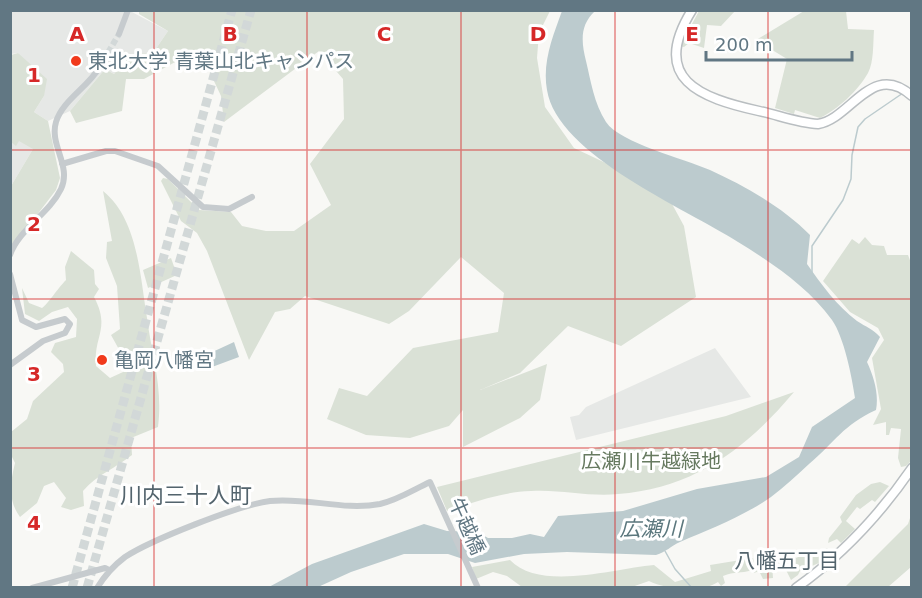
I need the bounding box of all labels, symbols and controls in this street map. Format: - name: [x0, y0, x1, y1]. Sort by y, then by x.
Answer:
- text: A: [69, 22, 85, 46]
- text: B: [222, 22, 238, 46]
- text: C: [377, 22, 391, 46]
- text: D: [530, 22, 546, 46]
- text: E: [685, 22, 699, 46]
- scale bar: [706, 24, 852, 62]
- text: 200 m: [715, 34, 773, 55]
- place label: 東北大学 青葉山北キャンパス: [88, 49, 354, 73]
- marker: 東北大学 青葉山北キャンパス: [69, 54, 83, 68]
- text: 1: [27, 63, 41, 87]
- text: 2: [27, 212, 41, 236]
- place label: 亀岡八幡宮: [114, 348, 214, 372]
- marker: 亀岡八幡宮: [95, 353, 109, 367]
- text: 3: [27, 362, 41, 386]
- park label: 広瀬川牛越緑地: [581, 449, 721, 473]
- district label: 川内三十人町: [120, 483, 252, 508]
- street label: 牛越橋: [444, 494, 490, 558]
- text: 4: [27, 511, 41, 535]
- water label: 広瀬川: [620, 517, 684, 541]
- district label: 八幡五丁目: [735, 549, 840, 573]

